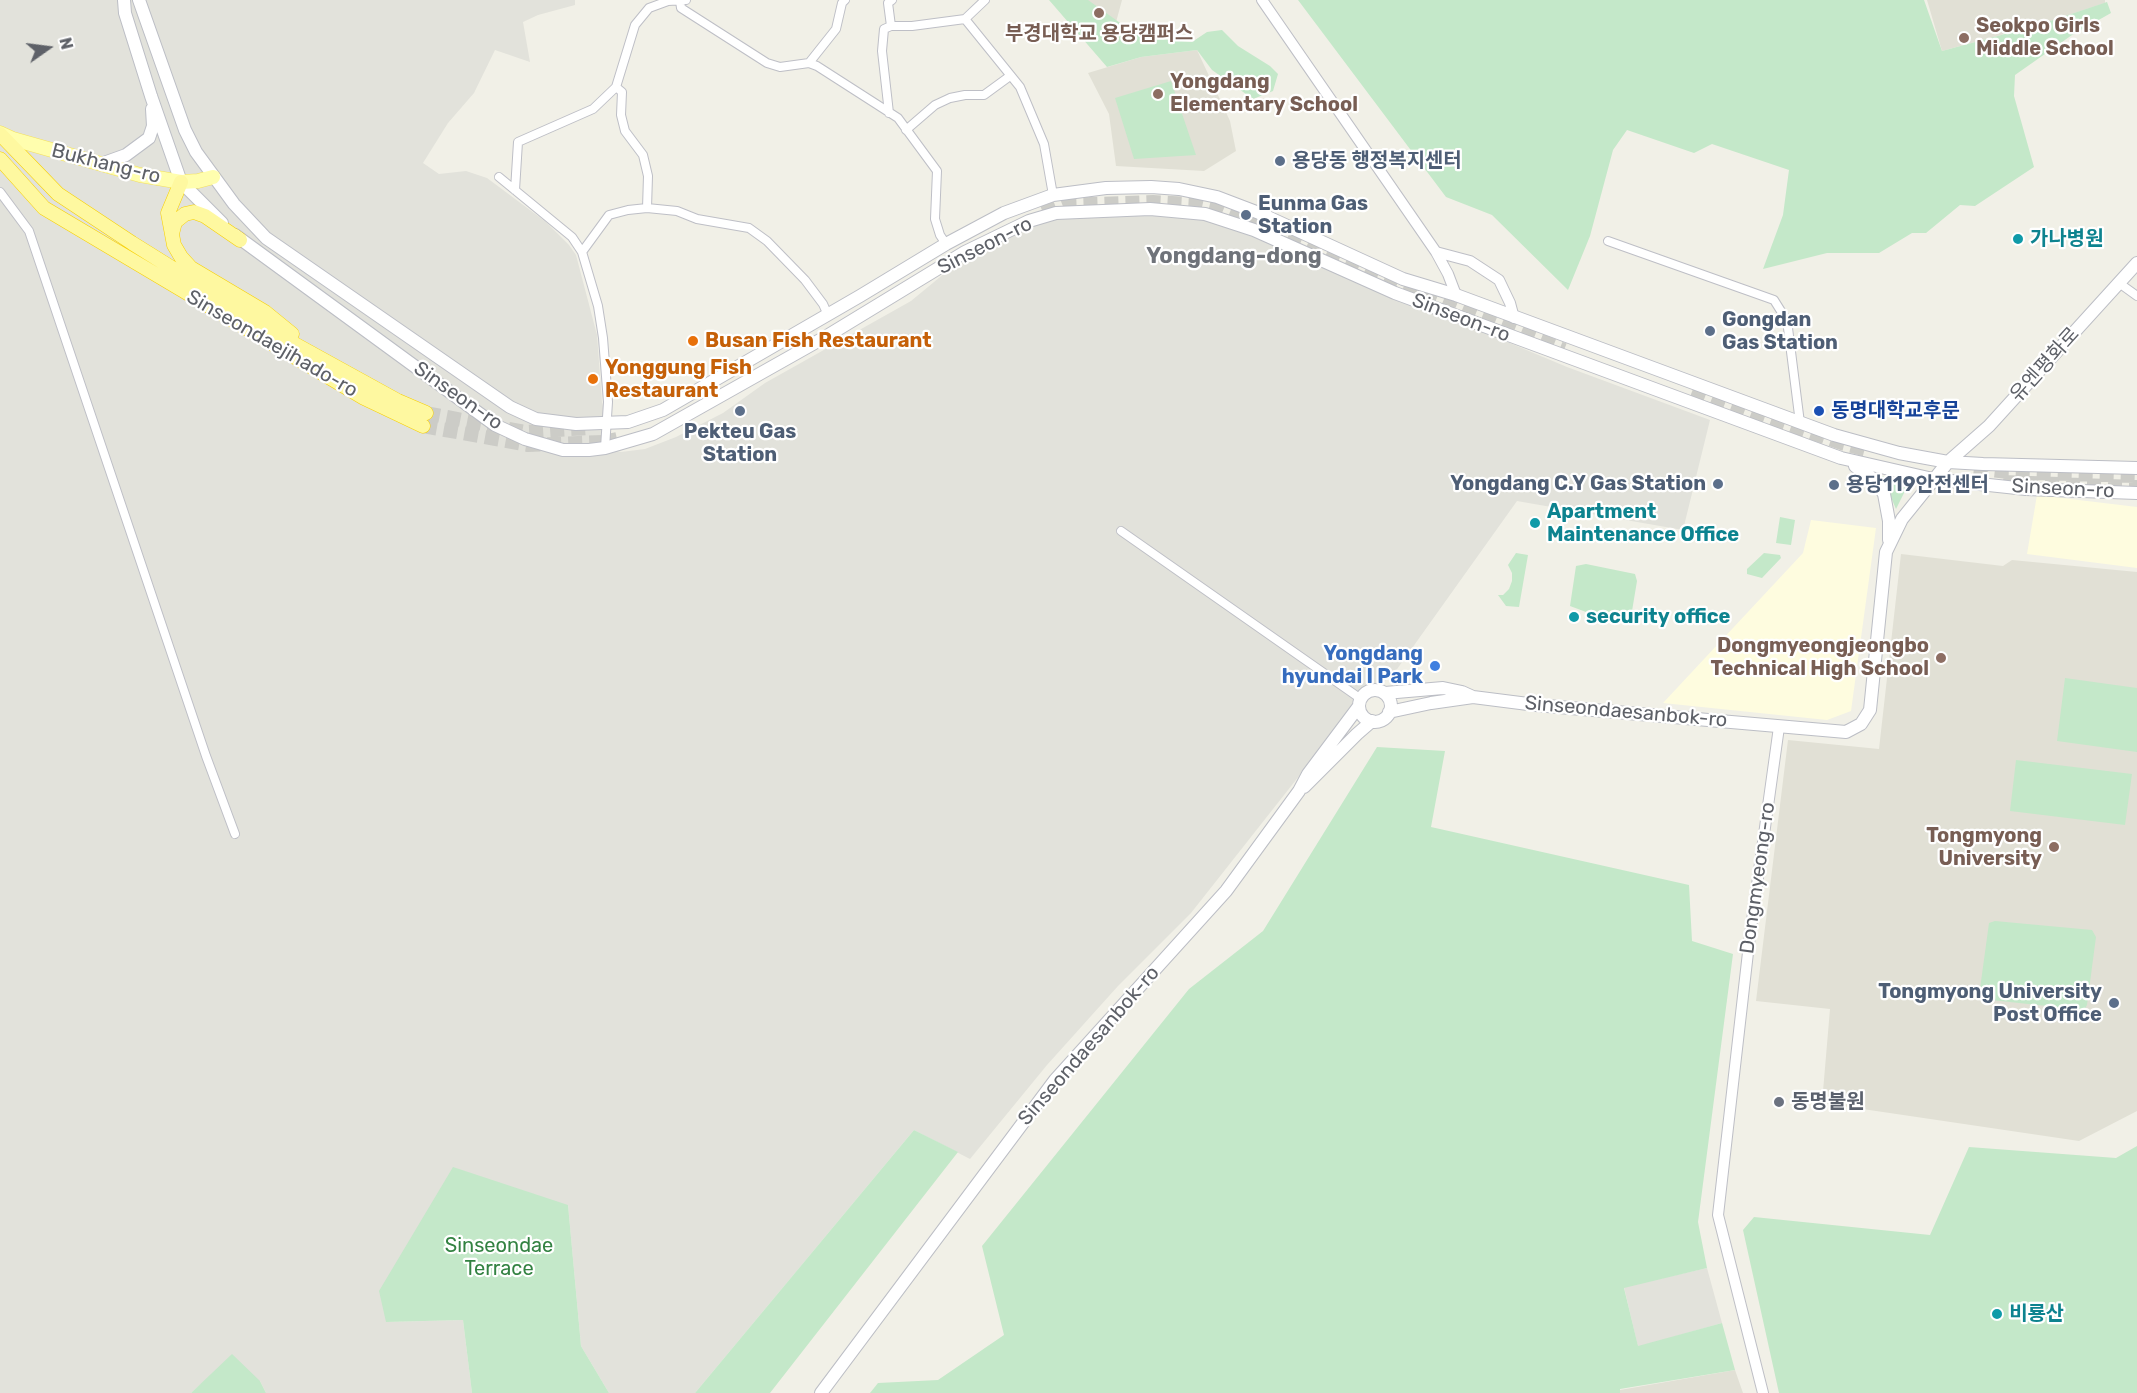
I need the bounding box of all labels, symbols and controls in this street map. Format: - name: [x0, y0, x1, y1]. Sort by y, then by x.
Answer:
- marker: 부경대학교 용당캠퍼스: [1092, 6, 1106, 20]
- place label: Seokpo Girls Middle School: [1976, 14, 2114, 61]
- north arrow: [18, 18, 78, 78]
- place label: 부경대학교 용당캠퍼스: [1005, 22, 1193, 46]
- marker: Seokpo Girls Middle School: [1957, 31, 1971, 45]
- text: N: [55, 36, 77, 51]
- place label: Yongdang Elementary School: [1170, 70, 1358, 117]
- marker: Yongdang Elementary School: [1151, 87, 1165, 101]
- street label: Bukhang-ro: [49, 139, 163, 189]
- place label: 용당동 행정복지센터: [1292, 149, 1462, 173]
- marker: 용당동 행정복지센터: [1273, 154, 1287, 168]
- place label: Eunma Gas Station: [1258, 192, 1368, 239]
- marker: Eunma Gas Station: [1239, 208, 1253, 222]
- street label: Sinseon-ro: [934, 212, 1036, 280]
- place label: 가나병원: [2030, 227, 2104, 251]
- marker: 가나병원: [2011, 232, 2025, 246]
- district label: Yongdang-dong: [1146, 244, 1322, 270]
- street label: Sinseondaejihado-ro: [182, 285, 362, 403]
- street label: Sinseon-ro: [1409, 288, 1513, 348]
- place label: Gongdan Gas Station: [1722, 308, 1838, 355]
- street label: 유엔평화로: [2005, 323, 2085, 407]
- marker: Gongdan Gas Station: [1703, 324, 1717, 338]
- place label: Busan Fish Restaurant: [705, 329, 932, 353]
- marker: Busan Fish Restaurant: [686, 334, 700, 348]
- place label: Yonggung Fish Restaurant: [605, 356, 752, 403]
- street label: Sinseon-ro: [409, 357, 507, 435]
- marker: Yonggung Fish Restaurant: [586, 372, 600, 386]
- place label: 동명대학교후문: [1831, 399, 1960, 423]
- marker: Pekteu Gas Station: [733, 404, 747, 418]
- marker: 동명대학교후문: [1812, 404, 1826, 418]
- place label: Pekteu Gas Station: [684, 420, 796, 467]
- place label: Yongdang C.Y Gas Station: [1450, 472, 1706, 496]
- place label: 용당119안전센터: [1846, 473, 1989, 497]
- street label: Sinseon-ro: [2011, 474, 2115, 504]
- marker: Yongdang C.Y Gas Station: [1711, 477, 1725, 491]
- marker: 용당119안전센터: [1827, 478, 1841, 492]
- place label: Apartment Maintenance Office: [1547, 500, 1739, 547]
- marker: Apartment Maintenance Office: [1528, 516, 1542, 530]
- place label: security office: [1586, 605, 1730, 629]
- marker: security office: [1567, 610, 1581, 624]
- place label: Dongmyeongjeongbo Technical High School: [1711, 634, 1929, 681]
- place label: Yongdang hyundai I Park: [1282, 642, 1423, 689]
- marker: Dongmyeongjeongbo Technical High School: [1934, 651, 1948, 665]
- marker: Yongdang hyundai I Park: [1428, 659, 1442, 673]
- street label: Sinseondaesanbok-ro: [1524, 691, 1728, 733]
- street label: Dongmyeong-ro: [1735, 801, 1781, 955]
- place label: Tongmyong University: [1926, 824, 2042, 871]
- marker: Tongmyong University: [2047, 840, 2061, 854]
- street label: Sinseondaesanbok-ro: [1013, 961, 1165, 1131]
- place label: Tongmyong University Post Office: [1878, 980, 2102, 1027]
- marker: Tongmyong University Post Office: [2107, 996, 2121, 1010]
- place label: 동명불원: [1791, 1090, 1865, 1114]
- marker: 동명불원: [1772, 1095, 1786, 1109]
- park label: Sinseondae Terrace: [445, 1234, 553, 1281]
- place label: 비룡산: [2009, 1302, 2064, 1326]
- marker: 비룡산: [1990, 1307, 2004, 1321]

